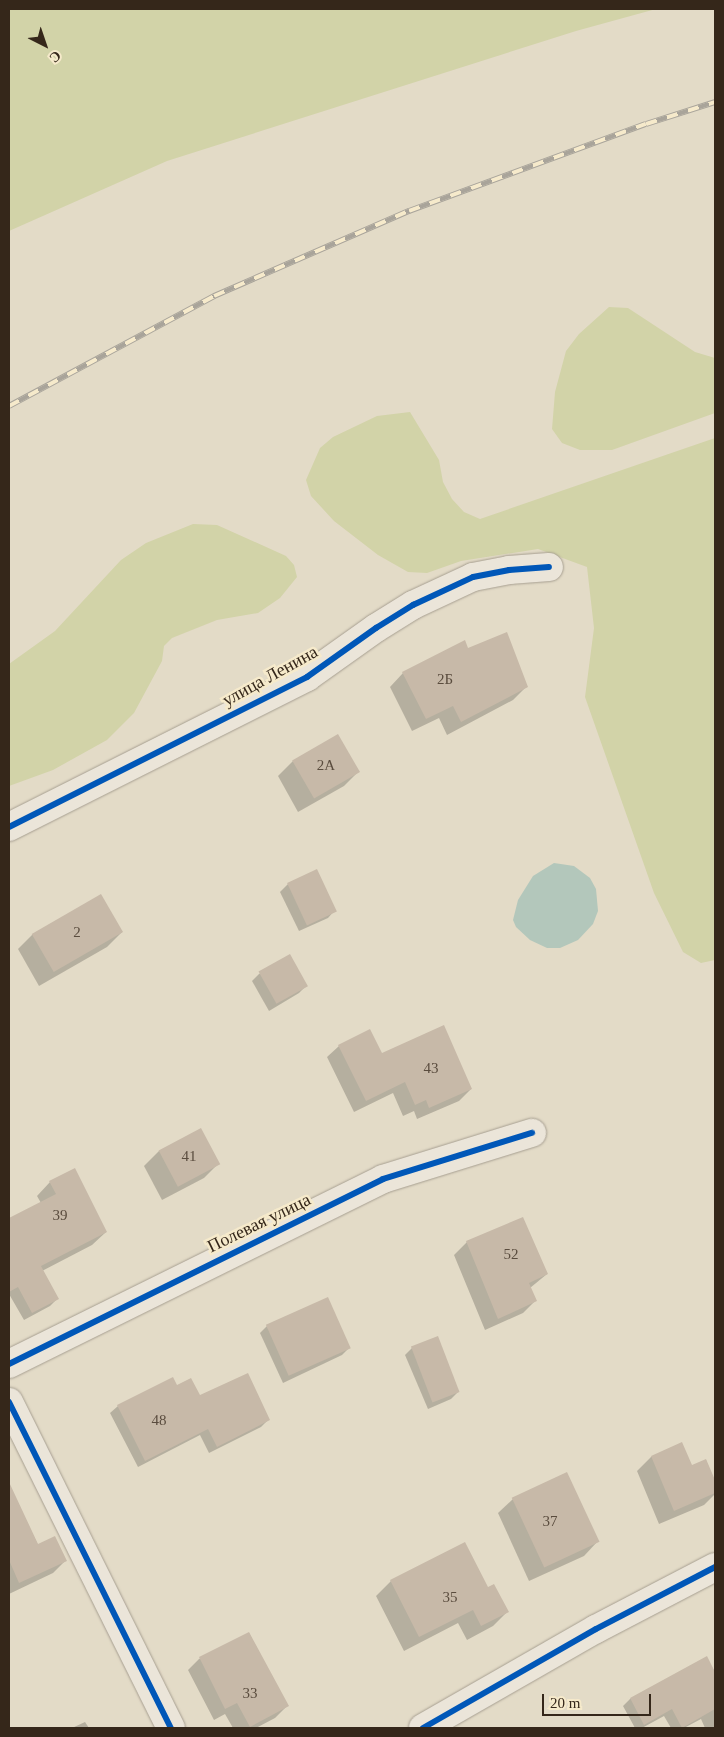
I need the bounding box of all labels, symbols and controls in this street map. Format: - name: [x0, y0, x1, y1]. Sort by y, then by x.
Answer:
- north arrow: [20, 20, 70, 70]
- text: С: [46, 48, 64, 66]
- street label: улица Ленина: [218, 641, 322, 711]
- house number: 2Б: [437, 671, 453, 689]
- house number: 2А: [317, 757, 335, 775]
- house number: 2: [73, 924, 81, 942]
- house number: 43: [424, 1060, 438, 1078]
- house number: 41: [182, 1148, 196, 1166]
- street label: Полевая улица: [204, 1189, 314, 1257]
- house number: 39: [52, 1207, 68, 1225]
- house number: 52: [504, 1246, 518, 1264]
- house number: 48: [152, 1412, 166, 1430]
- house number: 37: [542, 1513, 558, 1531]
- house number: 35: [442, 1589, 458, 1607]
- scale bar: [544, 1684, 653, 1716]
- house number: 33: [242, 1685, 258, 1703]
- text: 20 m: [550, 1695, 580, 1711]

